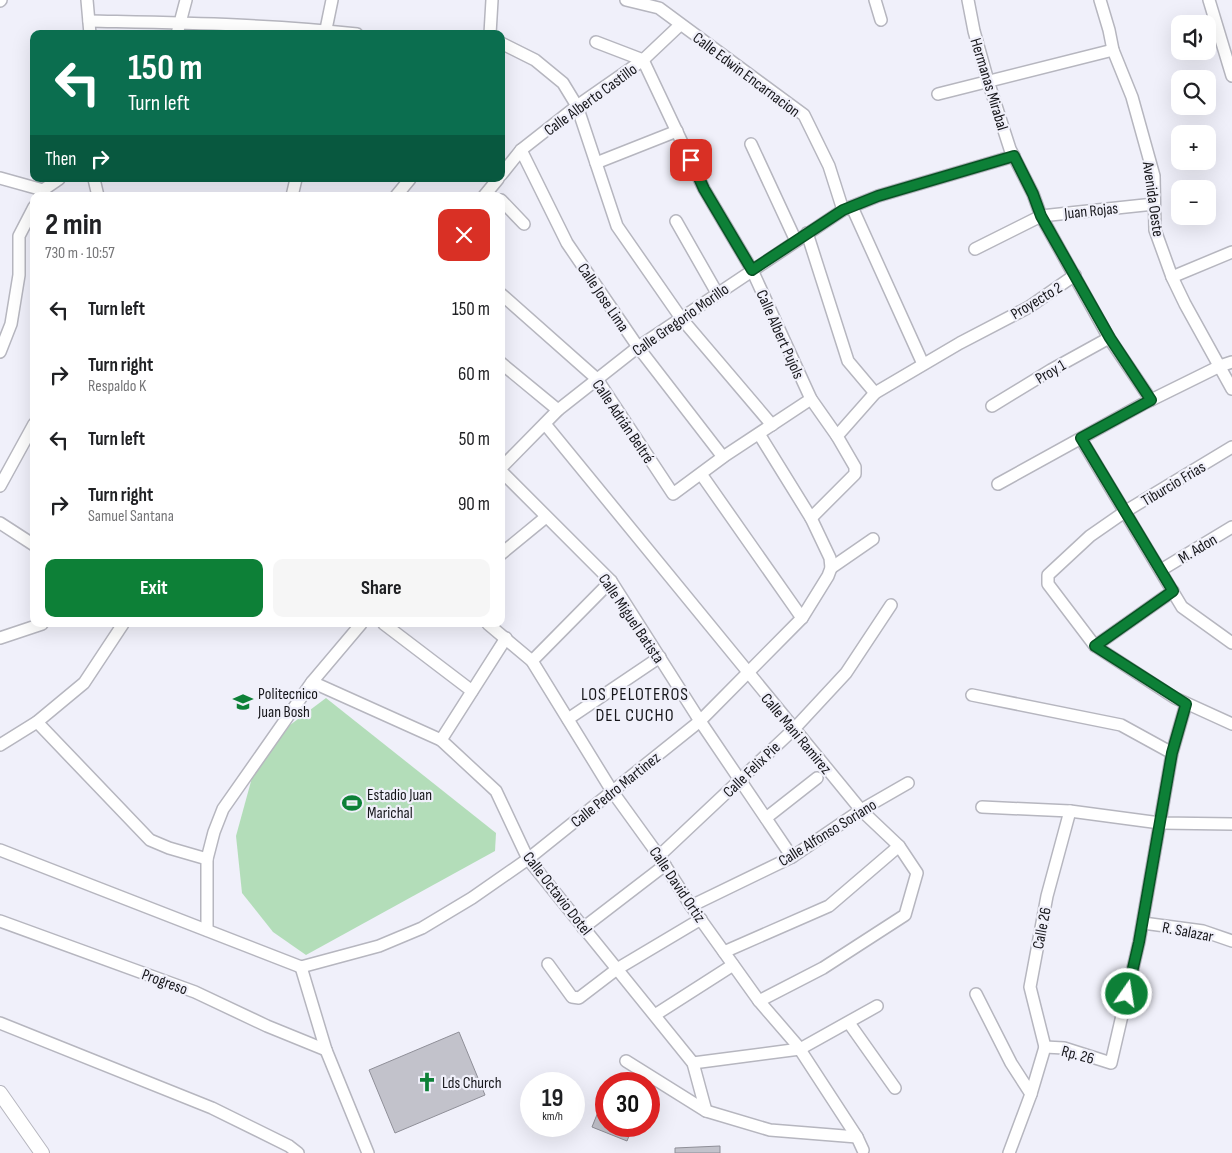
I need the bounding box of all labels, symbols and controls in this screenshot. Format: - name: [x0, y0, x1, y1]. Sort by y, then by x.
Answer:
- map controls: [1171, 15, 1216, 225]
- button: sound: [1171, 15, 1216, 60]
- street label: Calle Edwin Encarnacion: [689, 29, 803, 122]
- street label: Hermanas Mirabal: [966, 36, 1012, 133]
- text: 150 m: [128, 47, 202, 90]
- icon: left: [45, 50, 110, 115]
- street label: Calle Alberto Castillo: [541, 60, 641, 140]
- button: search: [1171, 70, 1216, 115]
- text: Turn left: [128, 90, 190, 117]
- button: +: [1171, 125, 1216, 170]
- pin: [670, 139, 712, 181]
- icon: right: [86, 145, 114, 173]
- icon: arrive: [677, 146, 705, 174]
- text: Then: [45, 148, 76, 171]
- street label: Avenida Oeste: [1138, 159, 1167, 238]
- button: −: [1171, 180, 1216, 225]
- street label: Juan Rojas: [1062, 199, 1119, 224]
- text: 2 min: [45, 207, 102, 243]
- button: close: [438, 209, 490, 261]
- text: 730 m · 10:57: [45, 244, 115, 263]
- street label: Calle Jose Lima: [573, 260, 633, 336]
- street label: Proyecto 2: [1007, 278, 1066, 324]
- street label: Calle Gregorio Morillo: [629, 280, 733, 361]
- street label: Calle Albert Pujols: [752, 287, 808, 382]
- icon: left: [45, 296, 73, 324]
- text: Turn left: [88, 298, 145, 321]
- text: 150 m: [452, 298, 490, 321]
- text: Turn right: [88, 354, 153, 377]
- street label: Proy 1: [1032, 356, 1070, 389]
- icon: right: [45, 361, 73, 389]
- text: 60 m: [458, 363, 490, 386]
- street label: Calle Adrián Beltré: [588, 376, 658, 467]
- text: Respaldo K: [88, 377, 146, 396]
- icon: left: [45, 426, 73, 454]
- text: Turn left: [88, 428, 145, 451]
- text: 50 m: [459, 428, 490, 451]
- street label: Tiburcio Frias: [1138, 458, 1209, 511]
- text: Turn right: [88, 484, 153, 507]
- icon: right: [45, 491, 73, 519]
- text: 90 m: [458, 493, 490, 516]
- text: Samuel Santana: [88, 507, 174, 526]
- street label: M. Adon: [1175, 530, 1221, 568]
- button: Exit: [45, 559, 263, 617]
- button: Share: [273, 559, 490, 617]
- street label: Calle Miguel Batista: [594, 570, 668, 667]
- district label: LOS PELOTEROS DEL CUCHO: [581, 684, 689, 726]
- place label: Politecnico Juan Bosh: [257, 685, 318, 722]
- street label: Calle Mani Ramirez: [757, 690, 835, 778]
- school or university icon: Politecnico Juan Bosh: [232, 691, 254, 713]
- street label: Calle Felix Pie: [720, 738, 784, 802]
- street label: Calle Pedro Martinez: [568, 748, 665, 832]
- place label: Estadio Juan Marichal: [367, 786, 432, 823]
- sports icon: Estadio Juan Marichal: [341, 792, 363, 814]
- street label: Calle Alfonso Soriano: [775, 796, 880, 871]
- street label: Calle David Ortiz: [645, 843, 709, 926]
- street label: Calle Octavio Dotel: [518, 848, 595, 939]
- street label: Calle 26: [1029, 906, 1056, 951]
- street label: R. Salazar: [1161, 918, 1215, 947]
- street label: Progreso: [139, 965, 190, 999]
- position arrow: [1100, 967, 1152, 1019]
- street label: Rp. 26: [1059, 1042, 1096, 1069]
- church icon: Lds Church: [416, 1071, 438, 1093]
- speed limit sign: 30: [595, 1072, 660, 1137]
- place label: Lds Church: [442, 1074, 502, 1093]
- text: 19: [542, 1083, 563, 1114]
- text: km/h: [542, 1109, 563, 1124]

